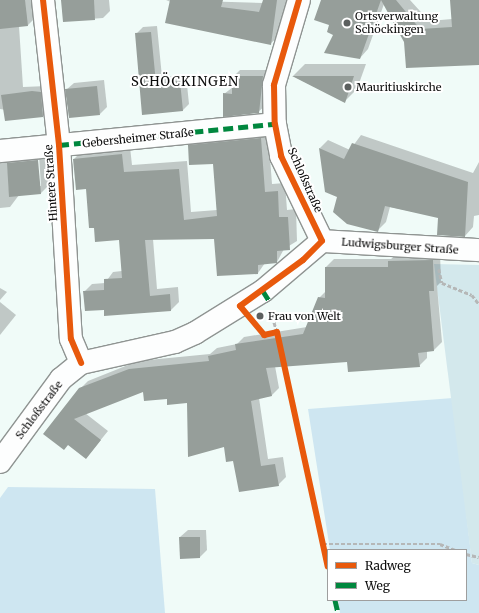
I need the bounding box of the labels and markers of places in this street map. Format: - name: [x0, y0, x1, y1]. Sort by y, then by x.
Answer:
- place label: Ortsverwaltung Schöckingen: [355, 10, 438, 36]
- marker: Ortsverwaltung Schöckingen: [342, 18, 352, 28]
- place label: Mauritiuskirche: [356, 80, 441, 94]
- marker: Mauritiuskirche: [343, 82, 353, 92]
- place label: Frau von Welt: [268, 309, 341, 323]
- marker: Frau von Welt: [255, 311, 265, 321]

